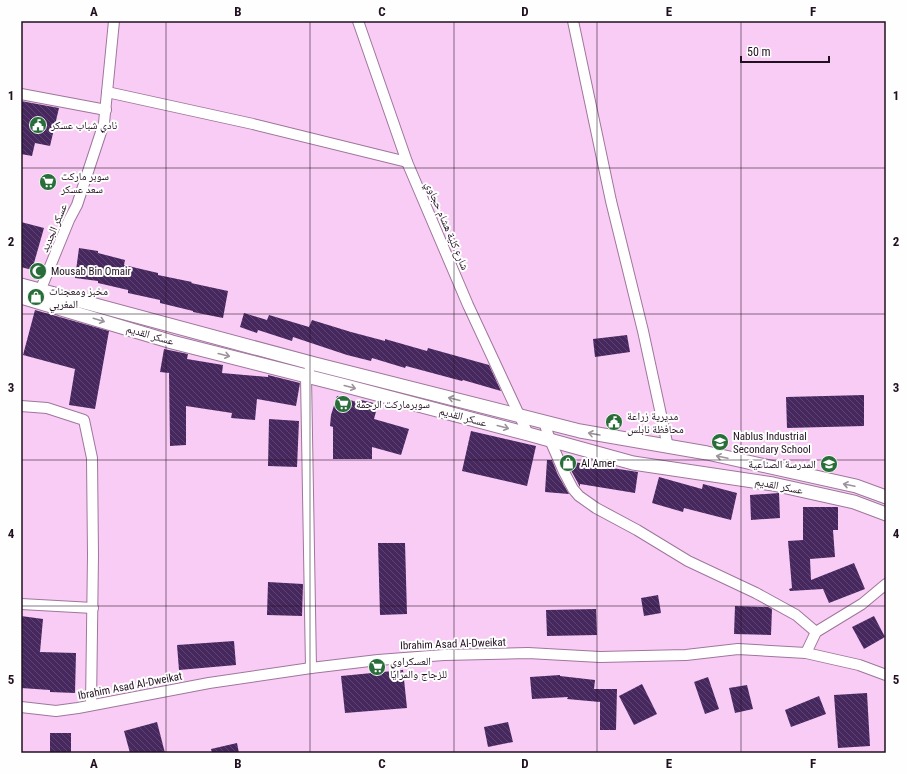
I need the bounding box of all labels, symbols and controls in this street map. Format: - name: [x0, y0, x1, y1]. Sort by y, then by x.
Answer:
- text: A: [90, 4, 98, 19]
- text: B: [234, 4, 242, 19]
- text: C: [378, 4, 386, 19]
- text: D: [521, 4, 529, 19]
- text: E: [666, 4, 673, 19]
- text: F: [810, 4, 816, 19]
- scale bar: [741, 38, 829, 64]
- text: 50 m: [747, 45, 771, 59]
- text: 1: [8, 88, 14, 103]
- text: 1: [893, 88, 899, 103]
- public building icon: نادي شباب عسكر: [28, 115, 48, 135]
- place label: نادي شباب عسكر: [50, 119, 117, 133]
- place label: سوبر ماركت سعد عسكر: [60, 170, 109, 196]
- supermarket icon: سوبر ماركت سعد عسكر: [38, 172, 58, 192]
- street label: شارع كلية هشام حجاوي: [421, 180, 472, 273]
- street label: عسكر الجديد: [38, 201, 70, 254]
- text: 2: [8, 234, 15, 249]
- text: 2: [893, 234, 900, 249]
- mosque icon: Mousab Bin Omair: [28, 261, 48, 281]
- place label: Mousab Bin Omair: [51, 265, 131, 278]
- place label: مخبز ومعجنات المغربي: [49, 285, 108, 312]
- shop icon: مخبز ومعجنات المغربي: [26, 287, 46, 307]
- one-way arrow: [92, 317, 105, 324]
- street label: عسكر القديم: [124, 322, 176, 349]
- one-way arrow: [217, 352, 230, 359]
- text: 3: [8, 380, 14, 395]
- text: 3: [893, 380, 899, 395]
- one-way arrow: [343, 384, 356, 391]
- supermarket icon: سوبرماركت الرحمة: [333, 394, 353, 414]
- one-way arrow: [448, 395, 461, 403]
- place label: سوبرماركت الرحمة: [356, 398, 430, 411]
- street label: عسكر القديم: [437, 404, 489, 431]
- place label: مديرية زراعة محافظة نابلس: [627, 410, 684, 436]
- public building icon: مديرية زراعة محافظة نابلس: [604, 412, 624, 432]
- one-way arrow: [496, 424, 509, 431]
- one-way arrow: [588, 429, 601, 437]
- place label: Nablus Industrial Secondary School: [733, 430, 811, 456]
- school or university icon: Nablus Industrial Secondary School: [710, 432, 730, 452]
- one-way arrow: [716, 452, 729, 460]
- shop icon: Al Amer: [558, 453, 578, 473]
- school or university icon: المدرسة الصناعية: [819, 454, 839, 474]
- place label: Al Amer: [581, 457, 616, 470]
- place label: المدرسة الصناعية: [748, 458, 816, 471]
- street label: عسكر القديم: [754, 475, 805, 498]
- one-way arrow: [843, 480, 856, 488]
- text: 4: [8, 526, 15, 541]
- text: 4: [893, 526, 900, 541]
- street label: Ibrahim Asad Al-Dweikat: [400, 636, 506, 652]
- place label: العسكراوي للزجاج والمرايا: [390, 655, 447, 681]
- supermarket icon: العسكراوي للزجاج والمرايا: [367, 657, 387, 677]
- street label: Ibrahim Asad Al-Dweikat: [77, 670, 183, 702]
- text: 5: [8, 672, 15, 687]
- text: 5: [893, 672, 900, 687]
- text: A: [90, 756, 98, 771]
- text: B: [234, 756, 242, 771]
- text: C: [378, 756, 386, 771]
- text: D: [521, 756, 529, 771]
- text: E: [666, 756, 673, 771]
- text: F: [810, 756, 816, 771]

